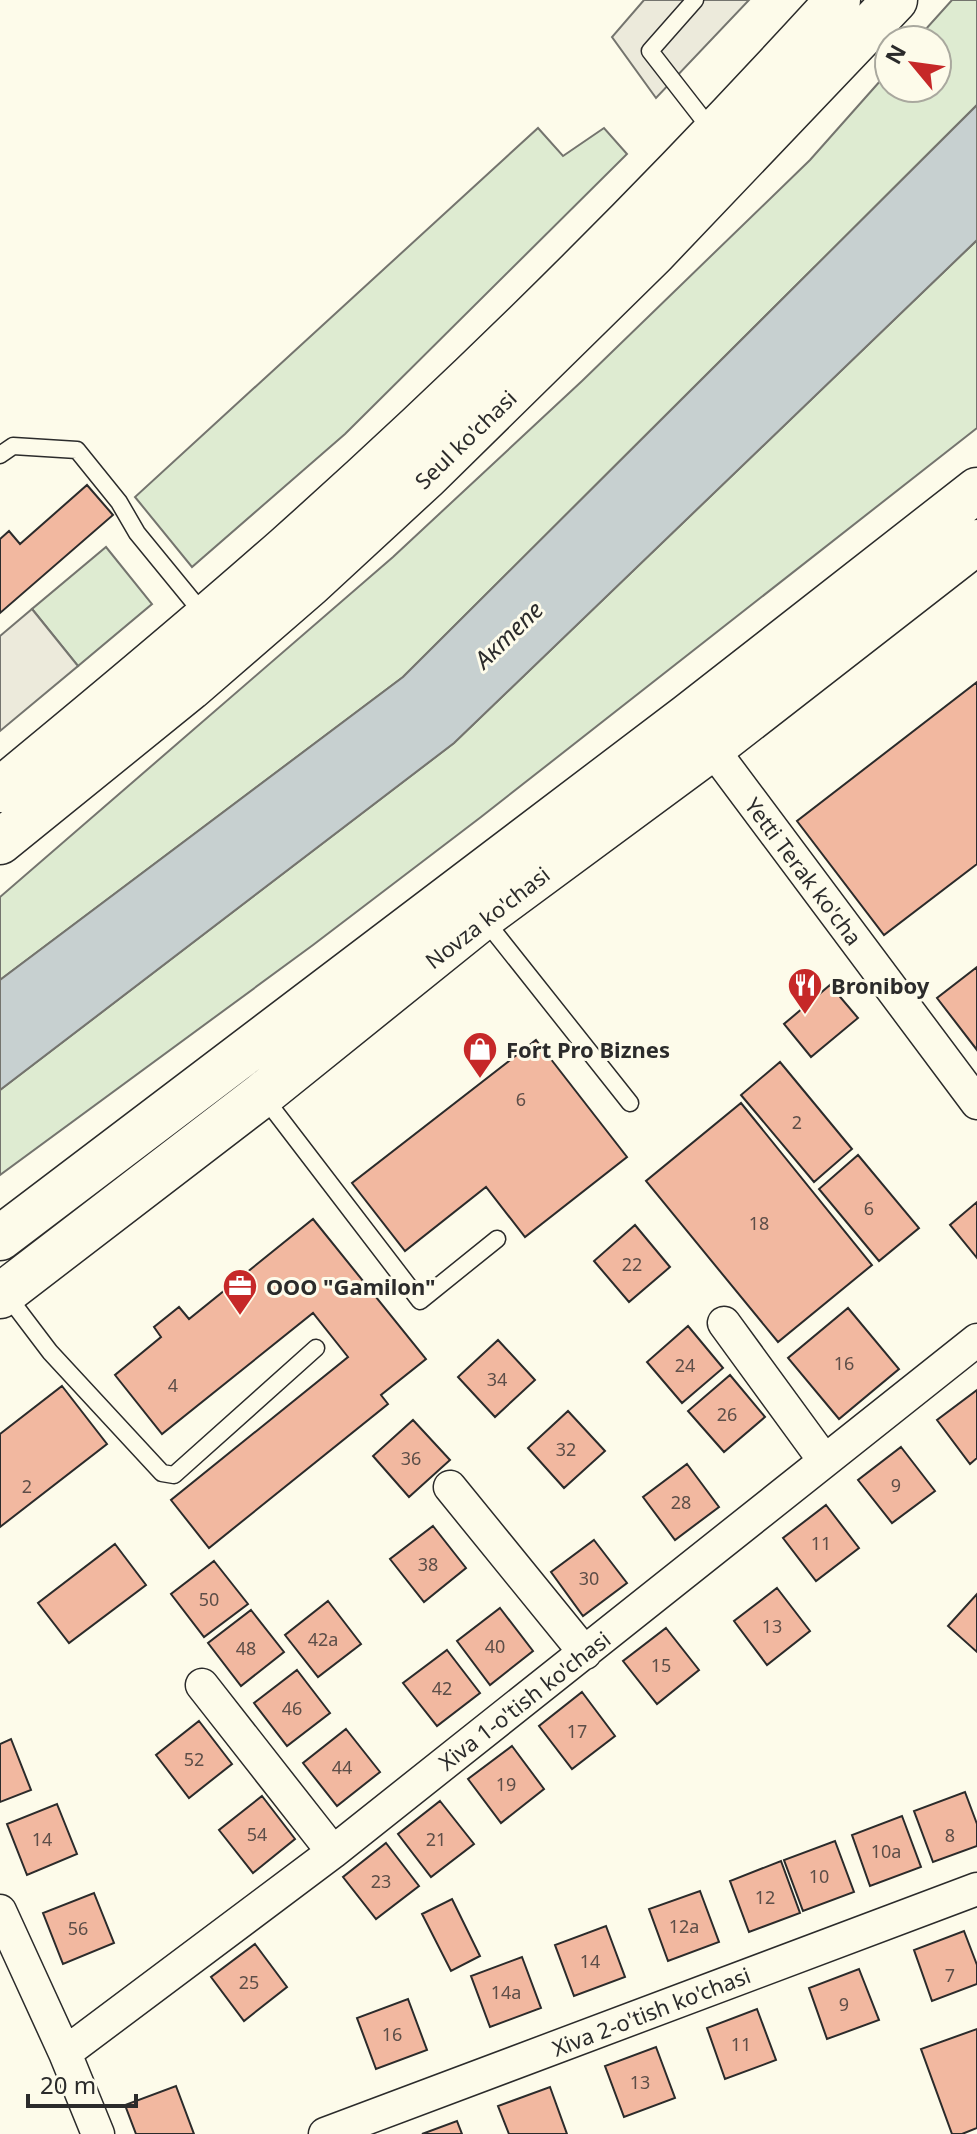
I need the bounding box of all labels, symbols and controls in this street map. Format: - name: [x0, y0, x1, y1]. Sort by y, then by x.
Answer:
- north arrow: [873, 24, 953, 104]
- text: N: [877, 39, 912, 69]
- street label: Seul ko'chasi: [408, 383, 522, 495]
- water label: Актепе: [465, 593, 550, 676]
- street label: Yetti Terak ko'cha: [739, 791, 869, 951]
- street label: Novza ko'chasi: [419, 859, 555, 975]
- restaurant icon: Broniboy: [786, 966, 824, 1016]
- place label: Broniboy: [831, 970, 930, 1000]
- shop icon: Fort Pro Biznes: [461, 1030, 499, 1080]
- place label: Fort Pro Biznes: [506, 1034, 670, 1064]
- house number: 6: [516, 1087, 526, 1111]
- house number: 2: [792, 1110, 802, 1134]
- house number: 6: [864, 1196, 874, 1220]
- house number: 18: [749, 1211, 769, 1235]
- house number: 22: [622, 1252, 642, 1276]
- office icon: ООО "Gamilon": [221, 1267, 259, 1317]
- place label: ООО "Gamilon": [266, 1271, 436, 1301]
- house number: 16: [834, 1351, 854, 1375]
- house number: 24: [675, 1353, 695, 1377]
- house number: 34: [487, 1367, 507, 1391]
- house number: 4: [168, 1373, 178, 1397]
- house number: 26: [717, 1402, 737, 1426]
- house number: 32: [556, 1437, 576, 1461]
- house number: 36: [401, 1446, 421, 1470]
- house number: 9: [891, 1473, 901, 1497]
- house number: 2: [22, 1474, 32, 1498]
- house number: 28: [671, 1490, 691, 1514]
- house number: 11: [811, 1531, 831, 1555]
- house number: 38: [418, 1552, 438, 1576]
- house number: 30: [579, 1566, 599, 1590]
- house number: 50: [199, 1587, 219, 1611]
- house number: 13: [762, 1614, 782, 1638]
- street label: Xiva 1-o'tish ko'chasi: [432, 1623, 616, 1777]
- house number: 42a: [308, 1627, 338, 1651]
- house number: 40: [485, 1634, 505, 1658]
- house number: 48: [236, 1636, 256, 1660]
- house number: 15: [651, 1653, 671, 1677]
- house number: 42: [432, 1676, 452, 1700]
- house number: 46: [282, 1696, 302, 1720]
- house number: 17: [567, 1719, 587, 1743]
- house number: 52: [184, 1747, 204, 1771]
- house number: 44: [332, 1755, 352, 1779]
- house number: 19: [496, 1772, 516, 1796]
- house number: 54: [247, 1822, 267, 1846]
- house number: 8: [945, 1823, 955, 1847]
- house number: 14: [32, 1827, 52, 1851]
- house number: 21: [426, 1827, 446, 1851]
- house number: 10a: [871, 1839, 901, 1863]
- house number: 10: [809, 1864, 829, 1888]
- house number: 23: [371, 1869, 391, 1893]
- house number: 12: [755, 1885, 775, 1909]
- house number: 12a: [669, 1914, 699, 1938]
- house number: 56: [68, 1916, 88, 1940]
- house number: 14: [580, 1949, 600, 1973]
- street label: Xiva 2-o'tish ko'chasi: [548, 1959, 754, 2063]
- house number: 7: [945, 1963, 955, 1987]
- house number: 25: [239, 1970, 259, 1994]
- house number: 14a: [491, 1980, 521, 2004]
- house number: 9: [839, 1992, 849, 2016]
- house number: 16: [382, 2022, 402, 2046]
- house number: 11: [731, 2032, 751, 2056]
- scale bar: [28, 2058, 136, 2108]
- text: 20 m: [40, 2068, 96, 2101]
- house number: 13: [630, 2070, 650, 2094]

